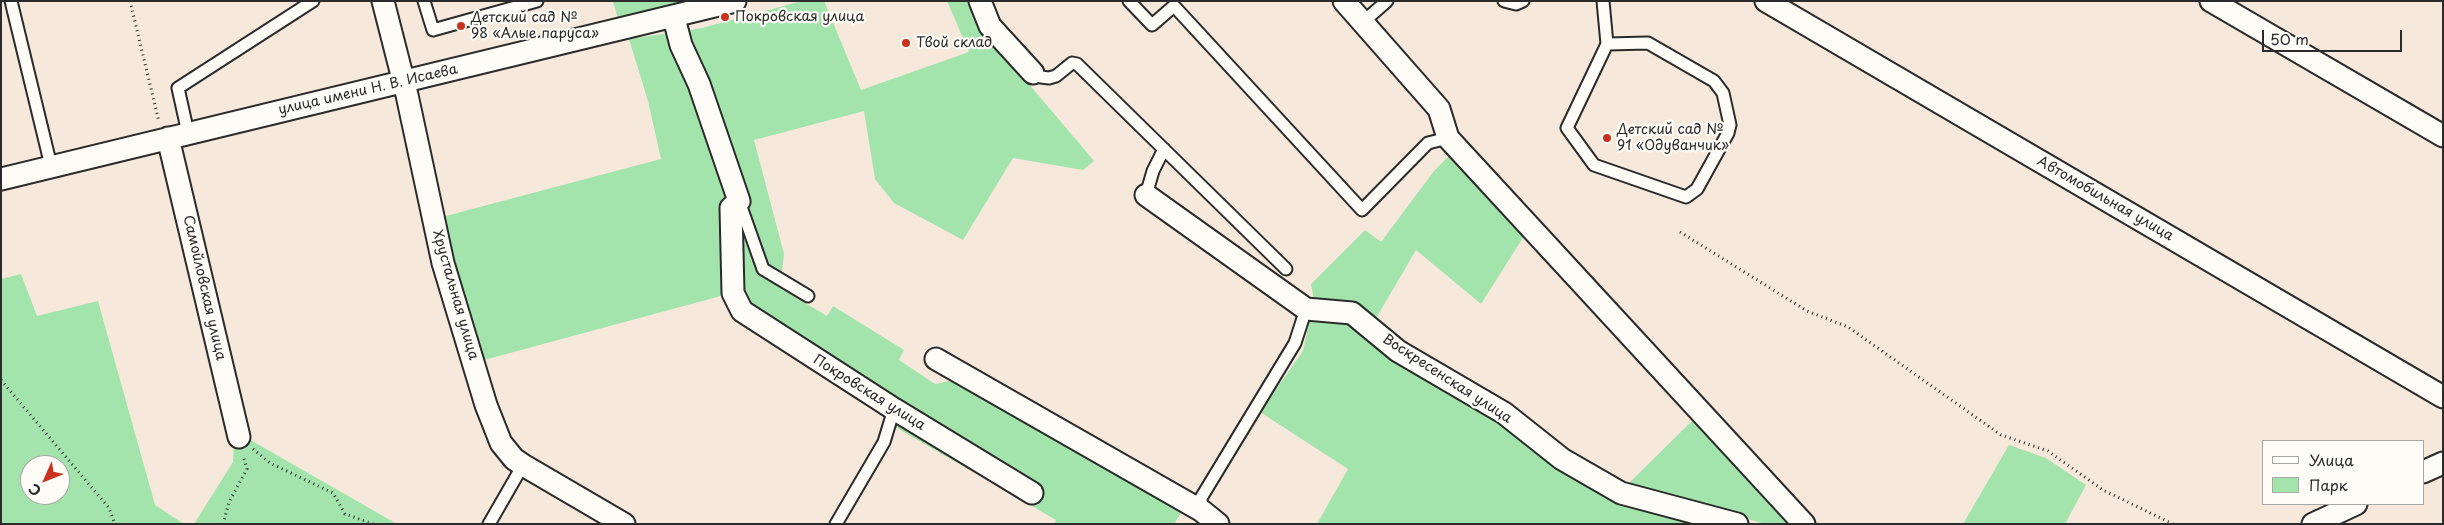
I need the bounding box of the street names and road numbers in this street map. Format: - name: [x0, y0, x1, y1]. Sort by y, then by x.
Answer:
- street label: улица имени Н. В. Исаева: [277, 61, 459, 119]
- street label: Автомобильная улица: [2034, 153, 2176, 245]
- street label: Самойловская улица: [179, 214, 229, 362]
- street label: Хрустальная улица: [428, 228, 482, 362]
- street label: Воскресенская улица: [1379, 331, 1515, 427]
- street label: Покровская улица: [810, 352, 928, 434]

